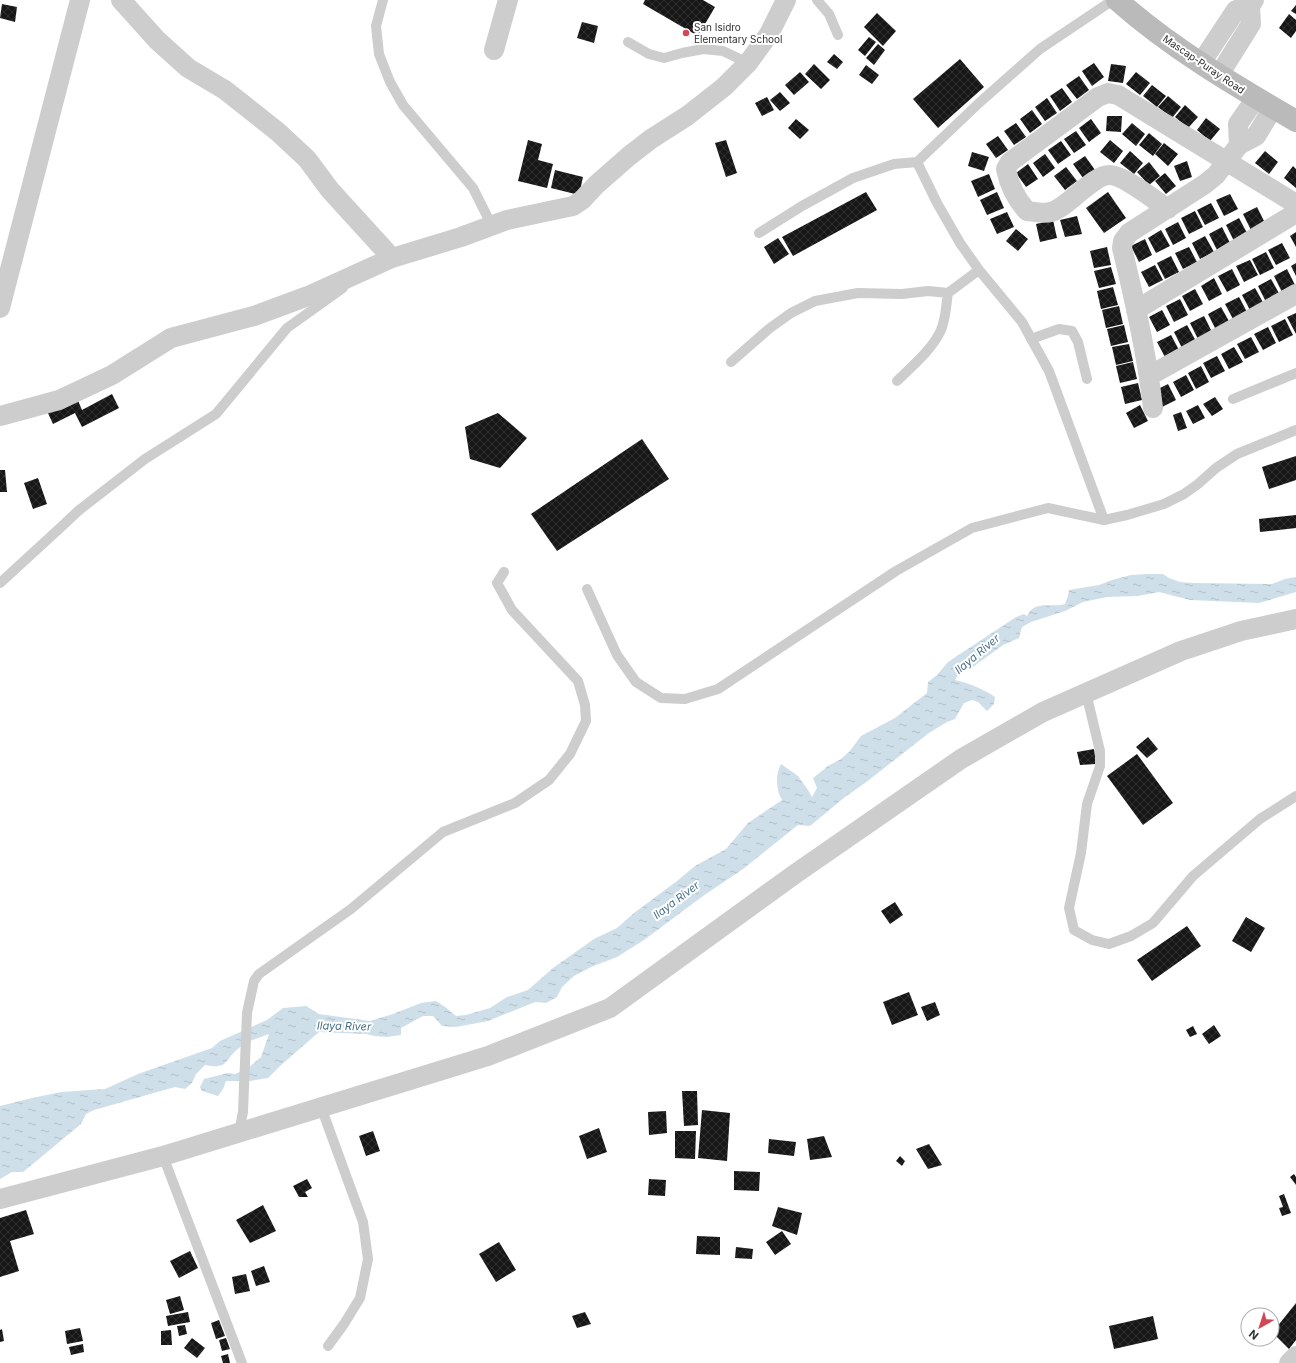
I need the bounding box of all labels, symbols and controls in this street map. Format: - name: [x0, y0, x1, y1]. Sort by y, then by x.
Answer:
- place label: San Isidro Elementary School: [694, 21, 783, 45]
- marker: San Isidro Elementary School: [681, 28, 691, 38]
- street label: Mascap-Puray Road: [1161, 32, 1247, 96]
- water label: Ilaya River: [952, 631, 1003, 677]
- water label: Ilaya River: [650, 878, 703, 922]
- water label: Ilaya River: [317, 1019, 372, 1033]
- north arrow: [1240, 1307, 1280, 1347]
- text: N: [1246, 1327, 1261, 1343]

